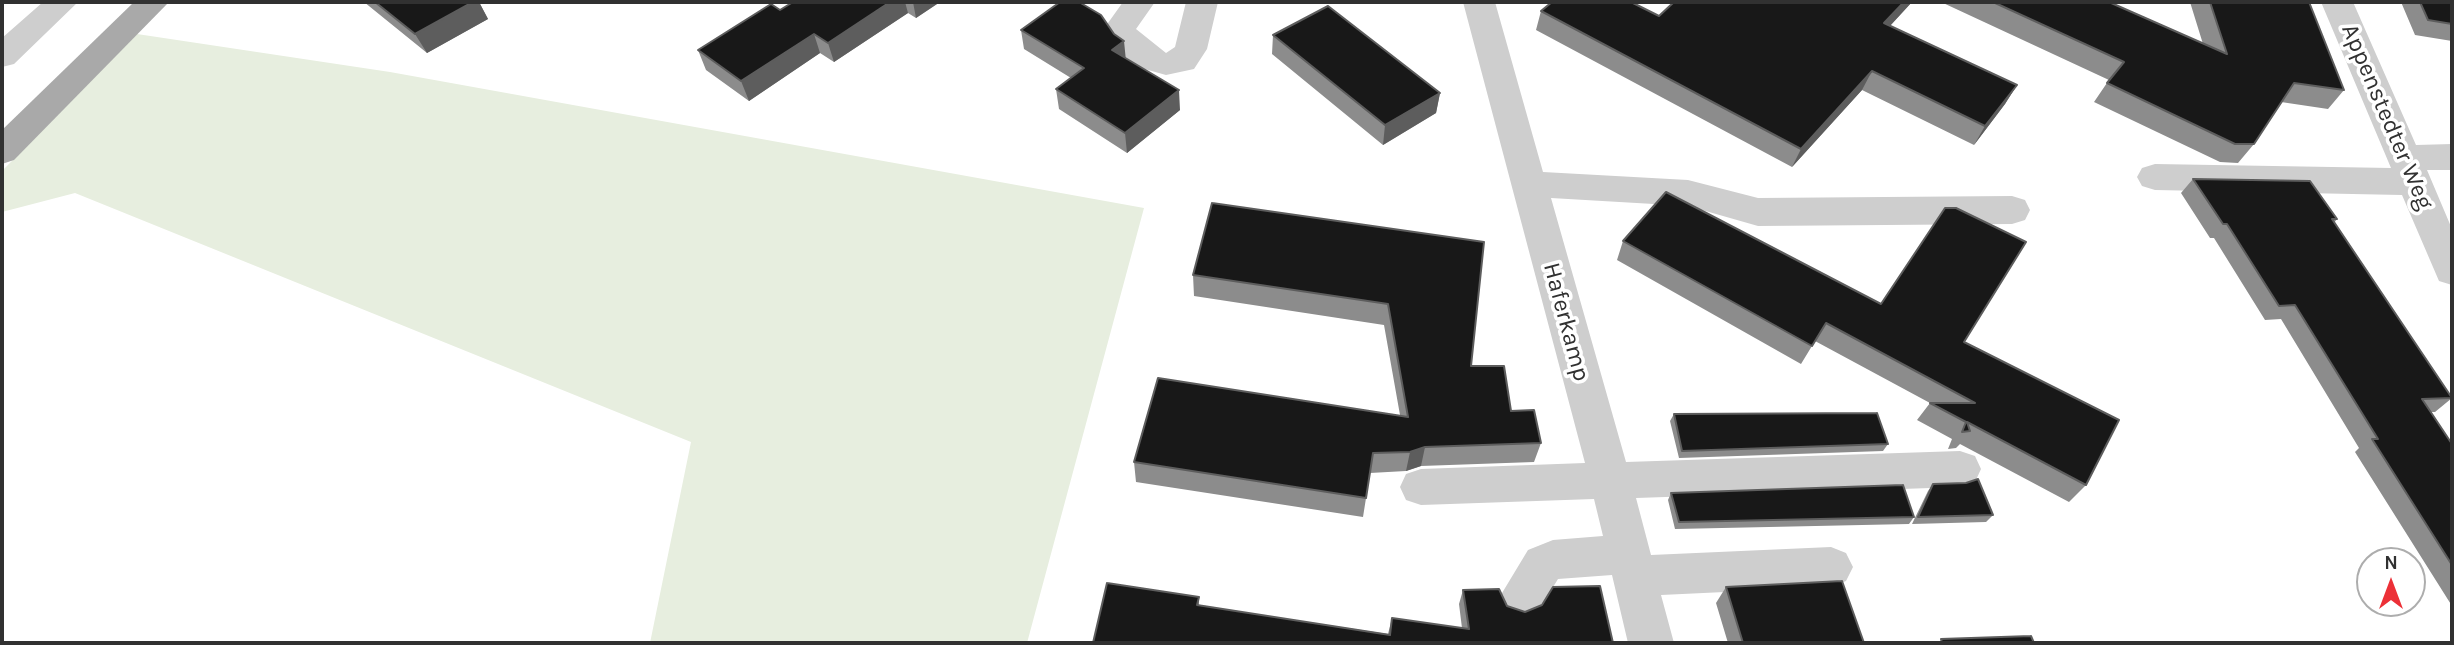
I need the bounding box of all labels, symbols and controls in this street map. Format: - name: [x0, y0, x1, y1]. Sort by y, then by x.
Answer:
- street label: Appenstedter Weg: [2335, 20, 2439, 214]
- street label: Haferkamp: [1536, 260, 1596, 384]
- north arrow: [2356, 547, 2426, 617]
- text: N: [2384, 552, 2398, 574]

